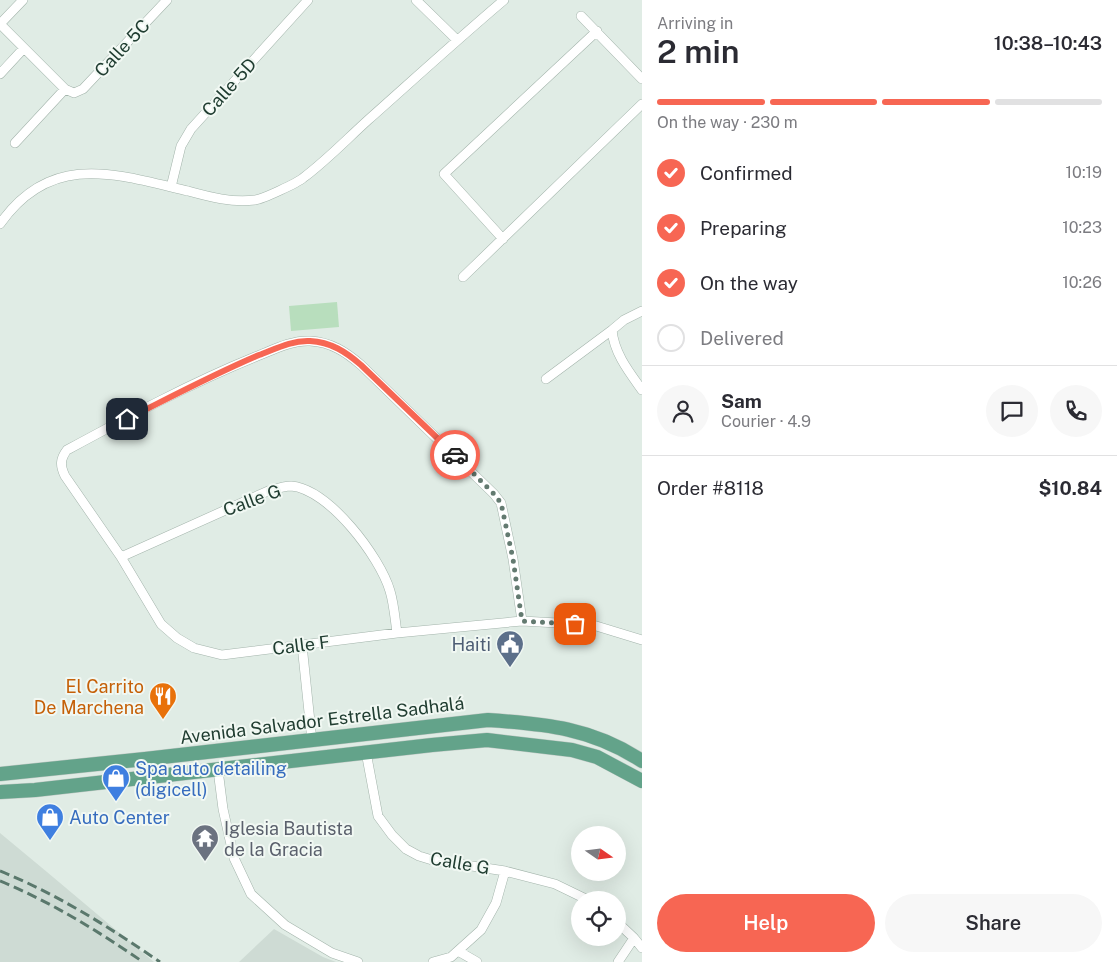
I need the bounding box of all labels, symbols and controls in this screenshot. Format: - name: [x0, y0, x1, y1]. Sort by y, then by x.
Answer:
- text: Arriving in: [657, 14, 733, 33]
- street label: Calle 5C: [90, 15, 154, 81]
- text: 10:38–10:43: [994, 32, 1102, 54]
- text: 2 min: [657, 33, 740, 70]
- street label: Calle 5D: [197, 54, 261, 120]
- text: On the way · 230 m: [657, 113, 798, 132]
- icon: check: [657, 159, 685, 187]
- text: Confirmed: [700, 162, 793, 184]
- text: 10:19: [1066, 163, 1102, 182]
- icon: check: [657, 214, 685, 242]
- text: Preparing: [700, 217, 787, 239]
- text: 10:23: [1062, 218, 1102, 237]
- icon: check: [657, 269, 685, 297]
- text: On the way: [700, 272, 798, 294]
- text: 10:26: [1062, 273, 1102, 292]
- text: Delivered: [700, 327, 784, 349]
- button: person: [657, 385, 709, 437]
- button: chat: [986, 385, 1038, 437]
- button: phone: [1050, 385, 1102, 437]
- text: Sam: [721, 390, 762, 412]
- pin: [106, 398, 148, 440]
- icon: home: [113, 405, 141, 433]
- text: Courier · 4.9: [721, 412, 811, 431]
- courier: [430, 430, 480, 480]
- icon: car: [441, 441, 469, 469]
- text: Order #8118: [657, 477, 764, 499]
- text: $10.84: [1038, 477, 1102, 499]
- street label: Calle G: [220, 480, 284, 520]
- pin: [554, 603, 596, 645]
- icon: bag: [561, 610, 589, 638]
- public building icon: Haiti: [495, 629, 525, 668]
- street label: Calle F: [271, 631, 331, 659]
- place label: Haiti: [451, 634, 491, 655]
- place label: El Carrito De Marchena: [34, 676, 144, 718]
- restaurant icon: El Carrito De Marchena: [148, 681, 178, 720]
- street label: Avenida Salvador Estrella Sadhalá: [179, 692, 465, 748]
- place label: Spa auto detailing (digicell): [135, 758, 287, 800]
- shop icon: Spa auto detailing (digicell): [101, 763, 131, 802]
- shop icon: Auto Center: [35, 802, 65, 841]
- place label: Auto Center: [69, 807, 170, 828]
- place label: Iglesia Bautista de la Gracia: [224, 818, 353, 860]
- temple icon: Iglesia Bautista de la Gracia: [190, 823, 220, 862]
- north arrow: [571, 826, 626, 881]
- map controls: [571, 826, 626, 946]
- street label: Calle G: [429, 847, 491, 879]
- button: locate: [571, 891, 626, 946]
- button: Help: [657, 894, 875, 952]
- button: Share: [885, 894, 1102, 952]

